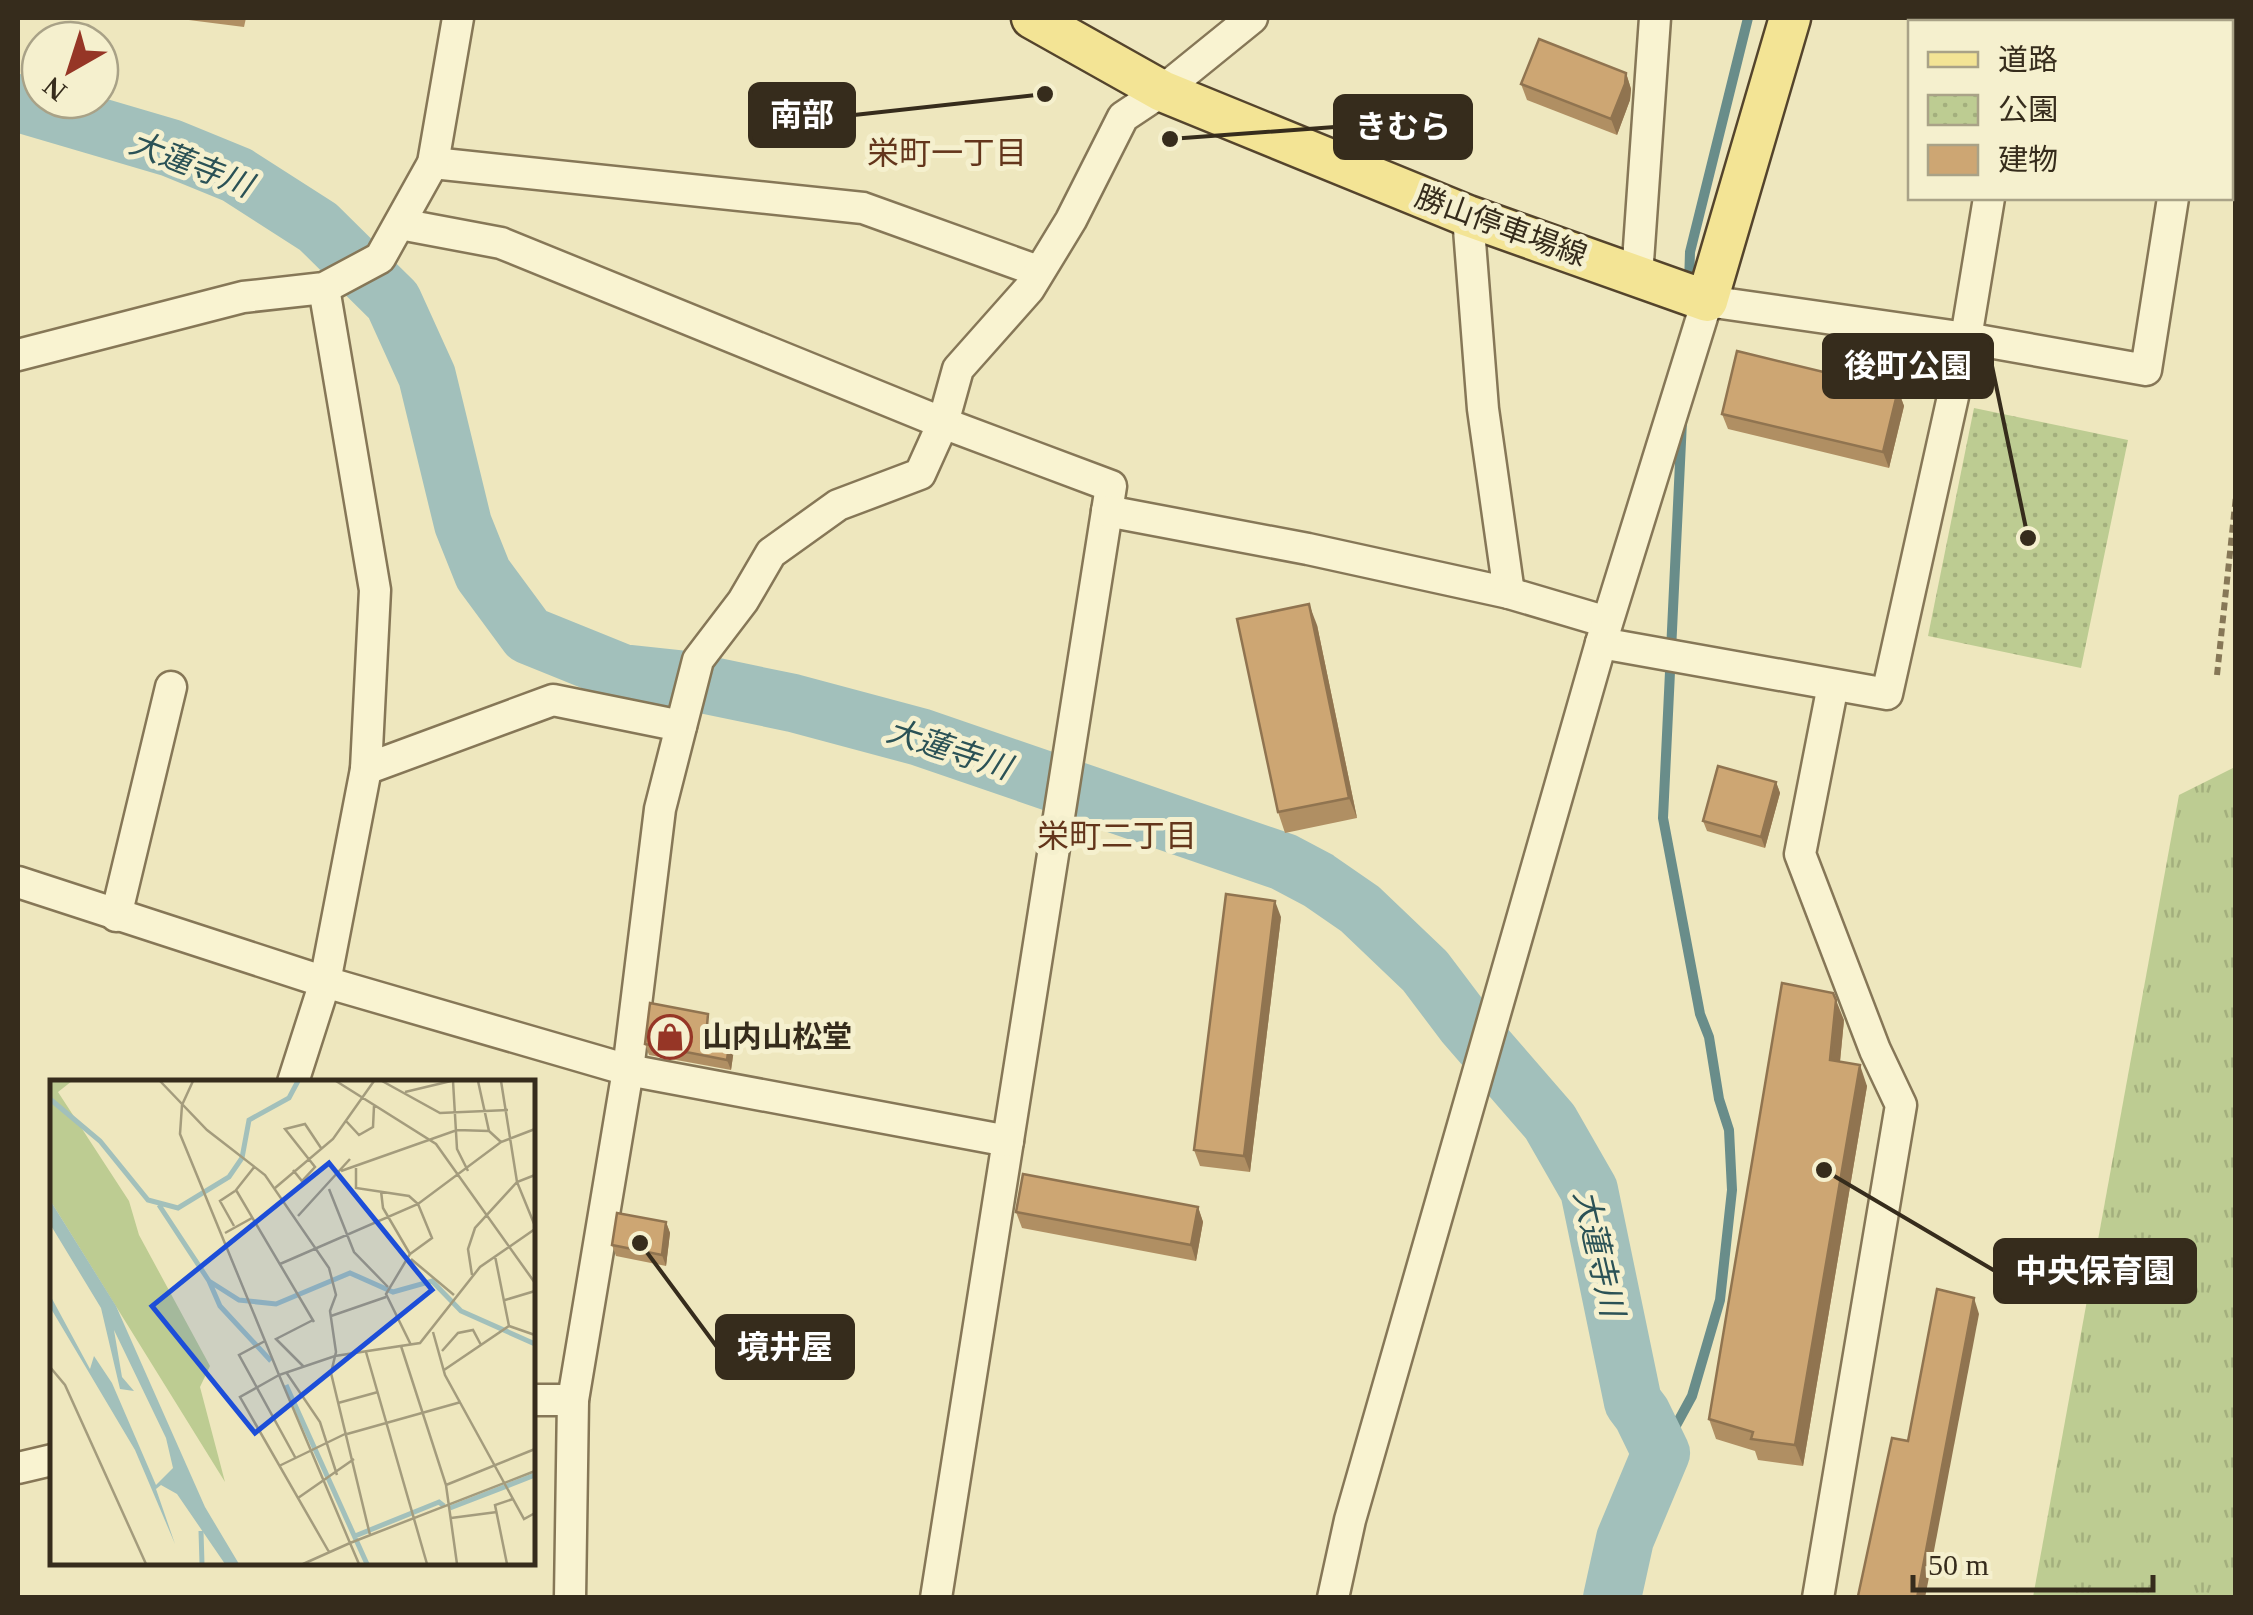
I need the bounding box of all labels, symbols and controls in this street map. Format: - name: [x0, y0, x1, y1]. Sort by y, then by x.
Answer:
- north arrow: [20, 20, 120, 120]
- legend: [1908, 20, 2233, 200]
- text: 道路: [1998, 43, 2058, 76]
- text: N: [37, 71, 72, 107]
- callout: 南部: [750, 84, 854, 146]
- text: 公園: [1998, 93, 2058, 126]
- callout: きむら: [1335, 96, 1471, 158]
- text: 南部: [770, 97, 834, 133]
- text: きむら: [1355, 109, 1451, 145]
- water label: 大蓮寺川: [125, 124, 260, 205]
- district label: 栄町一丁目: [867, 135, 1027, 171]
- text: 建物: [1998, 143, 2058, 176]
- street label: 勝山停車場線: [1411, 179, 1591, 272]
- callout: 後町公園: [1824, 335, 1992, 397]
- text: 後町公園: [1844, 348, 1972, 384]
- water label: 大蓮寺川: [883, 712, 1018, 787]
- district label: 栄町二丁目: [1037, 818, 1197, 854]
- shop icon: 山内山松堂: [647, 1014, 693, 1060]
- place label: 山内山松堂: [702, 1020, 852, 1053]
- inset map: [50, 1080, 535, 1565]
- water label: 大蓮寺川: [1567, 1187, 1632, 1322]
- callout: 中央保育園: [1995, 1240, 2195, 1302]
- text: 中央保育園: [2015, 1253, 2175, 1289]
- callout: 境井屋: [717, 1316, 853, 1378]
- text: 境井屋: [737, 1329, 833, 1365]
- scale bar: [1913, 1530, 2153, 1592]
- text: 50 m: [1928, 1548, 1989, 1581]

